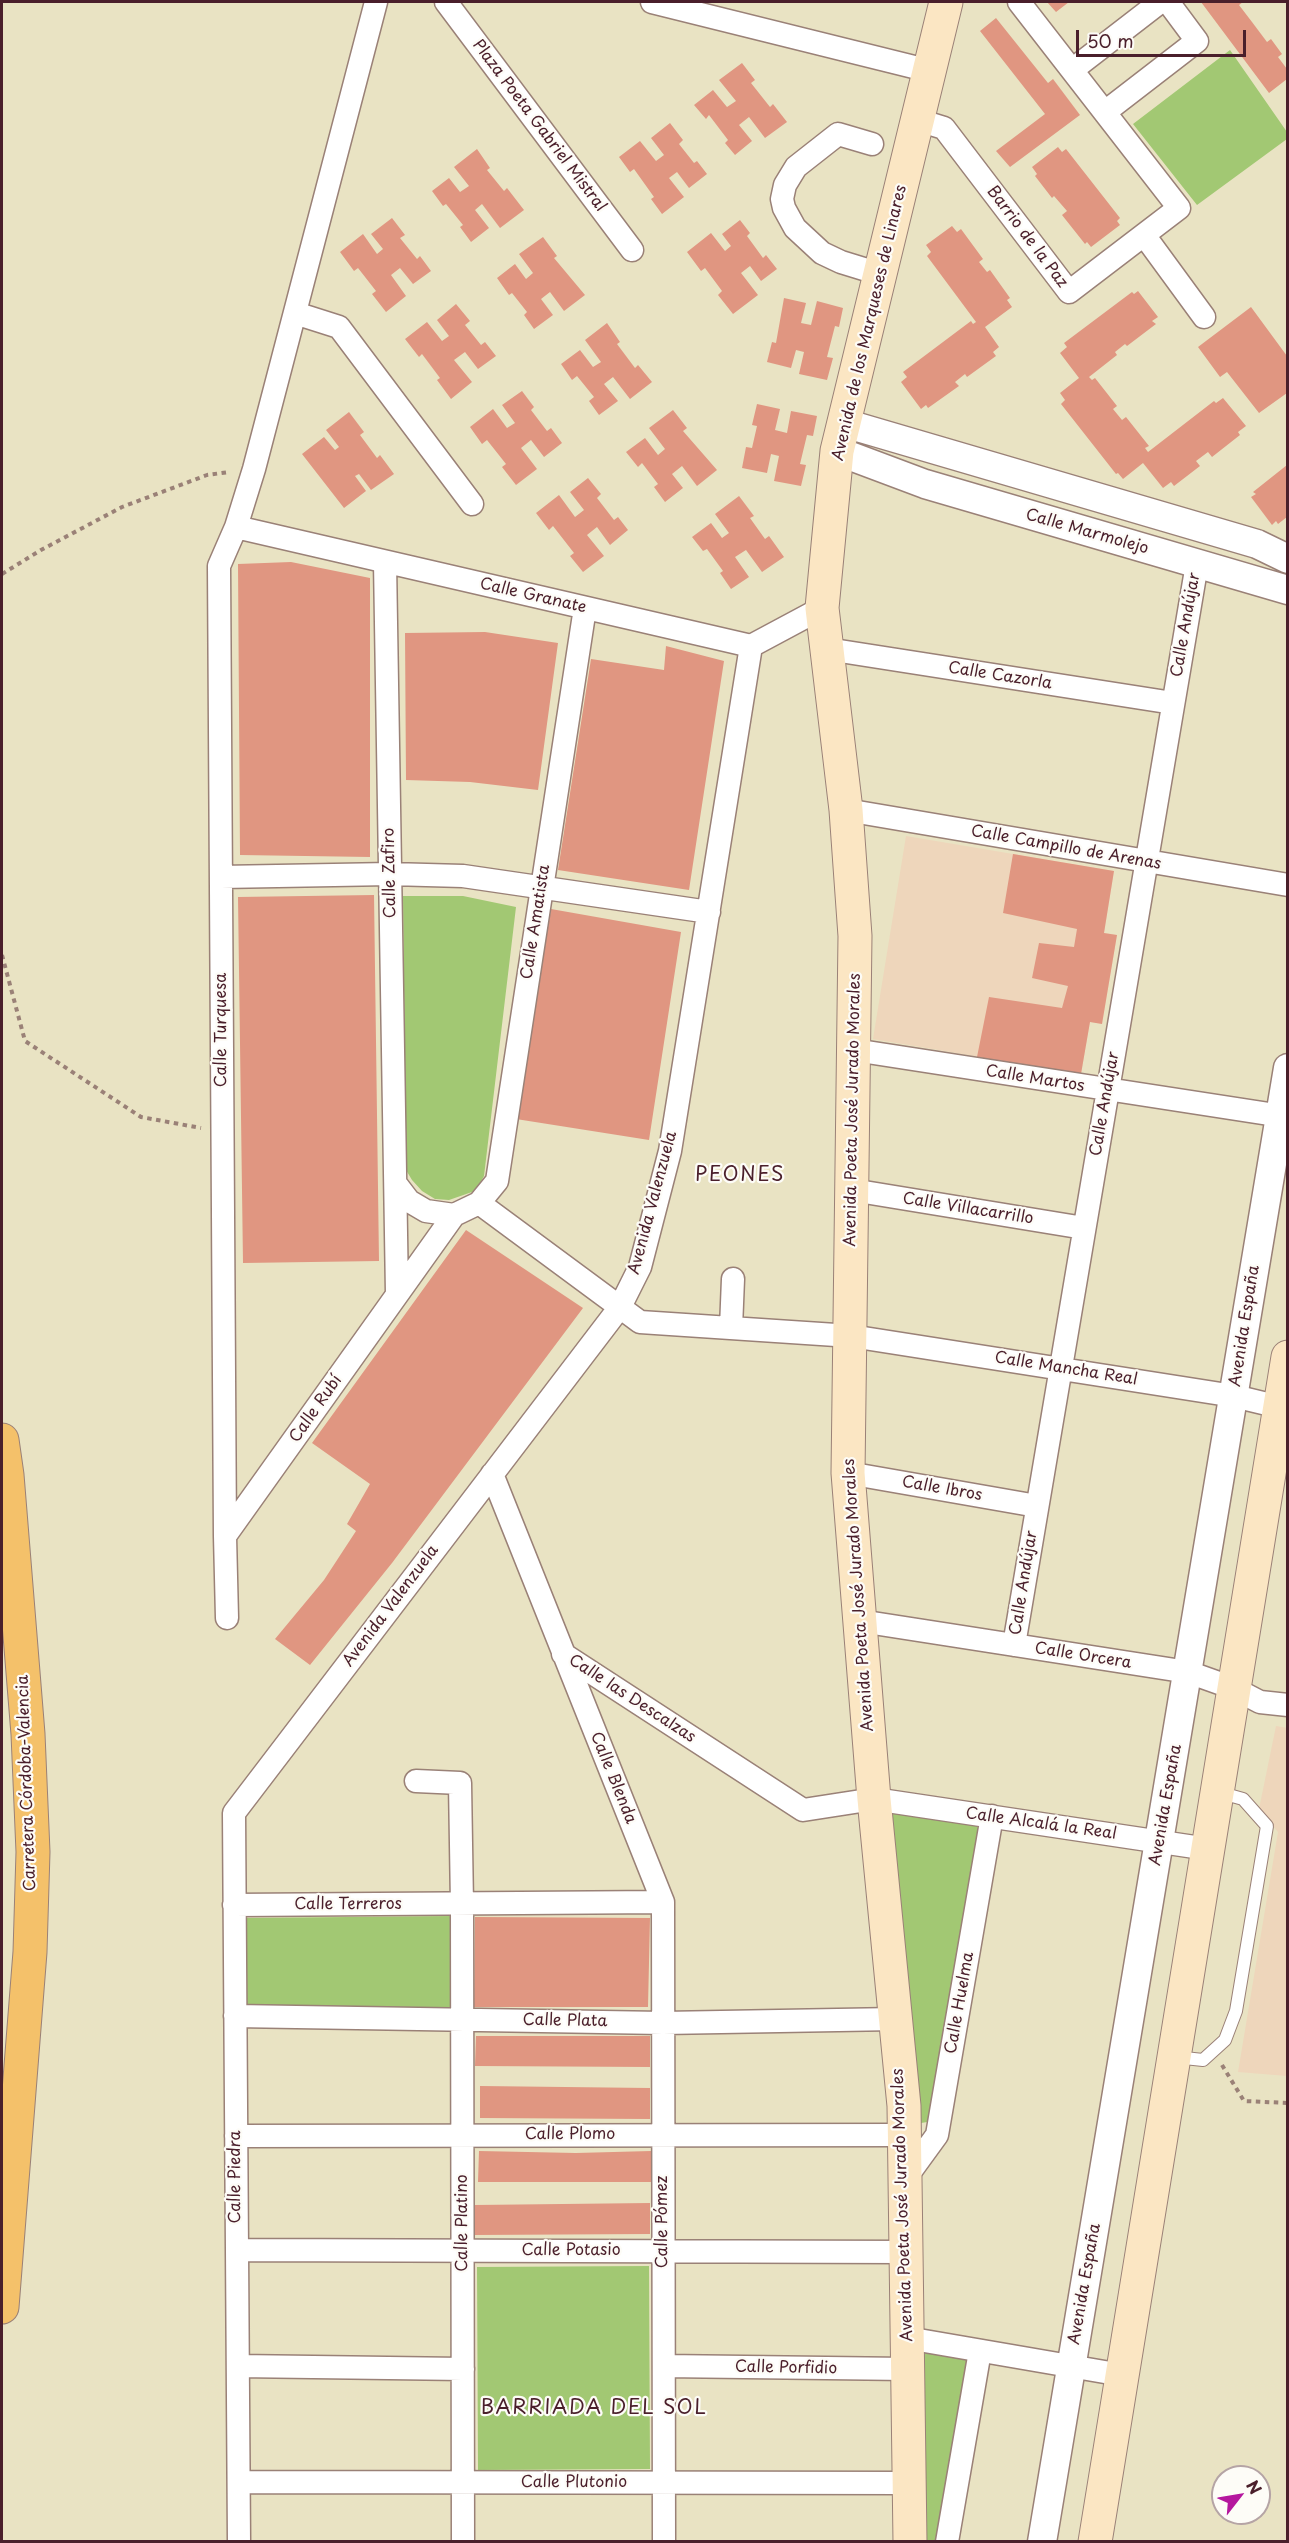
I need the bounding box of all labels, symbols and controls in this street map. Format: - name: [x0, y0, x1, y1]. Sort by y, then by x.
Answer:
- scale bar: [1079, 18, 1248, 56]
- text: 50 m: [1087, 27, 1134, 54]
- street label: Plaza Poeta Gabriel Mistral: [468, 36, 610, 216]
- street label: Barrio de la Paz: [982, 182, 1072, 292]
- street label: Avenida de los Marqueses de Linares: [829, 183, 911, 463]
- street label: Calle Marmolejo: [1023, 505, 1151, 559]
- street label: Calle Andújar: [1167, 571, 1205, 679]
- street label: Calle Granate: [478, 574, 588, 618]
- street label: Calle Cazorla: [947, 658, 1053, 694]
- street label: Calle Campillo de Arenas: [969, 822, 1163, 874]
- street label: Calle Zafiro: [380, 828, 400, 918]
- street label: Calle Amatista: [517, 863, 555, 981]
- street label: Calle Turquesa: [212, 973, 232, 1087]
- street label: Avenida Poeta José Jurado Morales: [841, 973, 865, 1247]
- street label: Calle Andújar: [1086, 1050, 1124, 1158]
- street label: Calle Martos: [984, 1062, 1086, 1096]
- street label: Avenida Valenzuela: [625, 1129, 681, 1277]
- district label: PEONES: [695, 1163, 785, 1187]
- street label: Calle Villacarrillo: [901, 1189, 1035, 1229]
- street label: Avenida España: [1226, 1264, 1264, 1388]
- street label: Calle Mancha Real: [993, 1348, 1139, 1390]
- street label: Calle Rubí: [286, 1372, 346, 1446]
- street label: Avenida Poeta José Jurado Morales: [840, 1458, 878, 1732]
- street label: Calle Ibros: [900, 1472, 984, 1506]
- street label: Calle Andújar: [1006, 1529, 1042, 1637]
- street label: Avenida Valenzuela: [339, 1541, 443, 1671]
- street label: Calle Orcera: [1033, 1639, 1133, 1673]
- street label: Calle las Descalzas: [565, 1651, 699, 1747]
- street label: Carretera Córdoba-Valencia: [14, 1674, 40, 1892]
- street label: Calle Blenda: [586, 1729, 640, 1827]
- street label: Avenida España: [1146, 1743, 1186, 1867]
- street label: Calle Alcalá la Real: [964, 1804, 1118, 1844]
- street label: Calle Terreros: [294, 1895, 402, 1915]
- street label: Calle Huelma: [942, 1951, 978, 2055]
- street label: Calle Plata: [523, 2011, 607, 2031]
- street label: Avenida Poeta José Jurado Morales: [889, 2068, 917, 2342]
- street label: Calle Plomo: [525, 2125, 615, 2145]
- street label: Calle Piedra: [226, 2130, 246, 2224]
- street label: Calle Platino: [453, 2174, 473, 2272]
- street label: Calle Pómez: [653, 2176, 673, 2268]
- street label: Avenida España: [1065, 2222, 1105, 2346]
- street label: Calle Potasio: [521, 2241, 621, 2261]
- street label: Calle Porfidio: [735, 2358, 837, 2378]
- district label: BARRIADA DEL SOL: [481, 2396, 707, 2420]
- north arrow: [1211, 2465, 1271, 2525]
- street label: Calle Plutonio: [521, 2473, 627, 2493]
- text: N: [1241, 2475, 1268, 2498]

